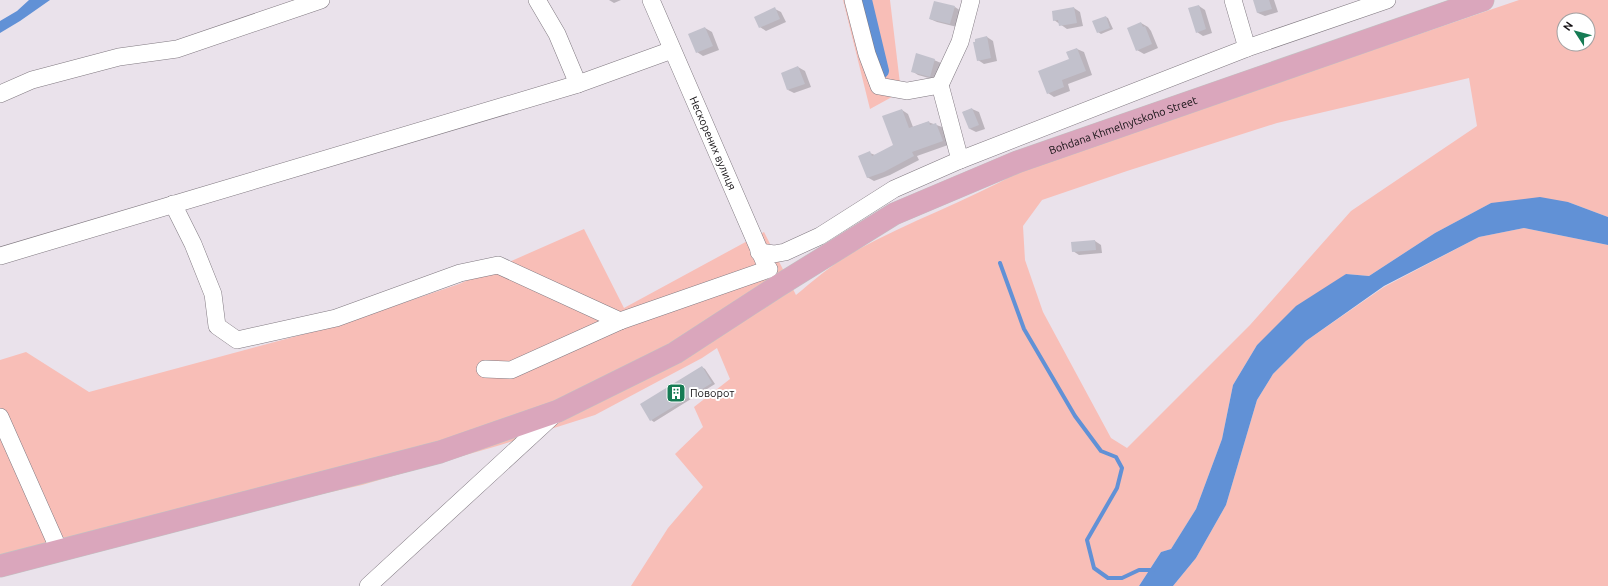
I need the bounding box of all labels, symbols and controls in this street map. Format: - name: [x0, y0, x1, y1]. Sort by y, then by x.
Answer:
- north arrow: [1556, 12, 1596, 52]
- text: N: [1561, 19, 1575, 33]
- street label: Bohdana Khmelnytskoho Street: [1047, 94, 1199, 157]
- street label: Нескорених вулиця: [687, 95, 739, 192]
- building icon: Поворот: [665, 382, 687, 404]
- place label: Поворот: [690, 387, 734, 399]

